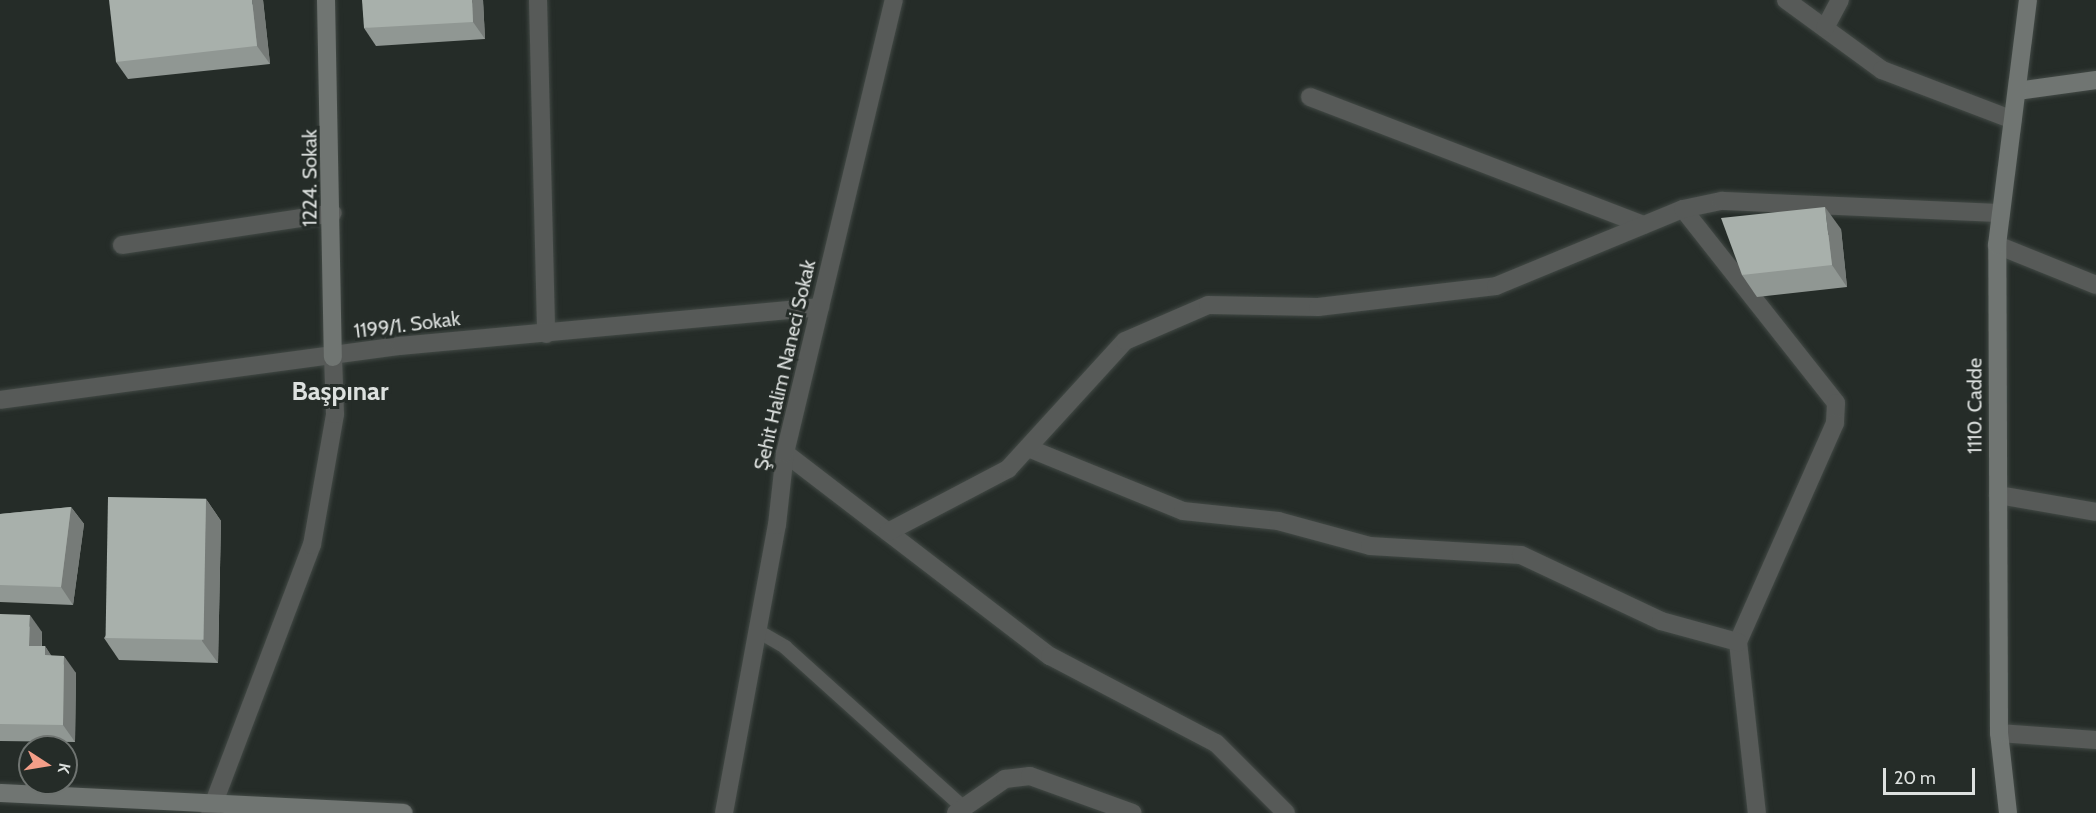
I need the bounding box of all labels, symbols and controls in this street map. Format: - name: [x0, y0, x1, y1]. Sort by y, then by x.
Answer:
- street label: 1224. Sokak: [298, 129, 322, 227]
- street label: Şehit Halim Naneci Sokak: [749, 257, 821, 473]
- street label: 1199/1. Sokak: [352, 307, 462, 343]
- street label: 1110. Cadde: [1963, 358, 1987, 454]
- district label: Başpınar: [291, 376, 389, 408]
- north arrow: [18, 735, 78, 795]
- scale bar: [1886, 756, 1978, 794]
- text: K: [54, 762, 74, 775]
- text: 20 m: [1894, 767, 1936, 789]

